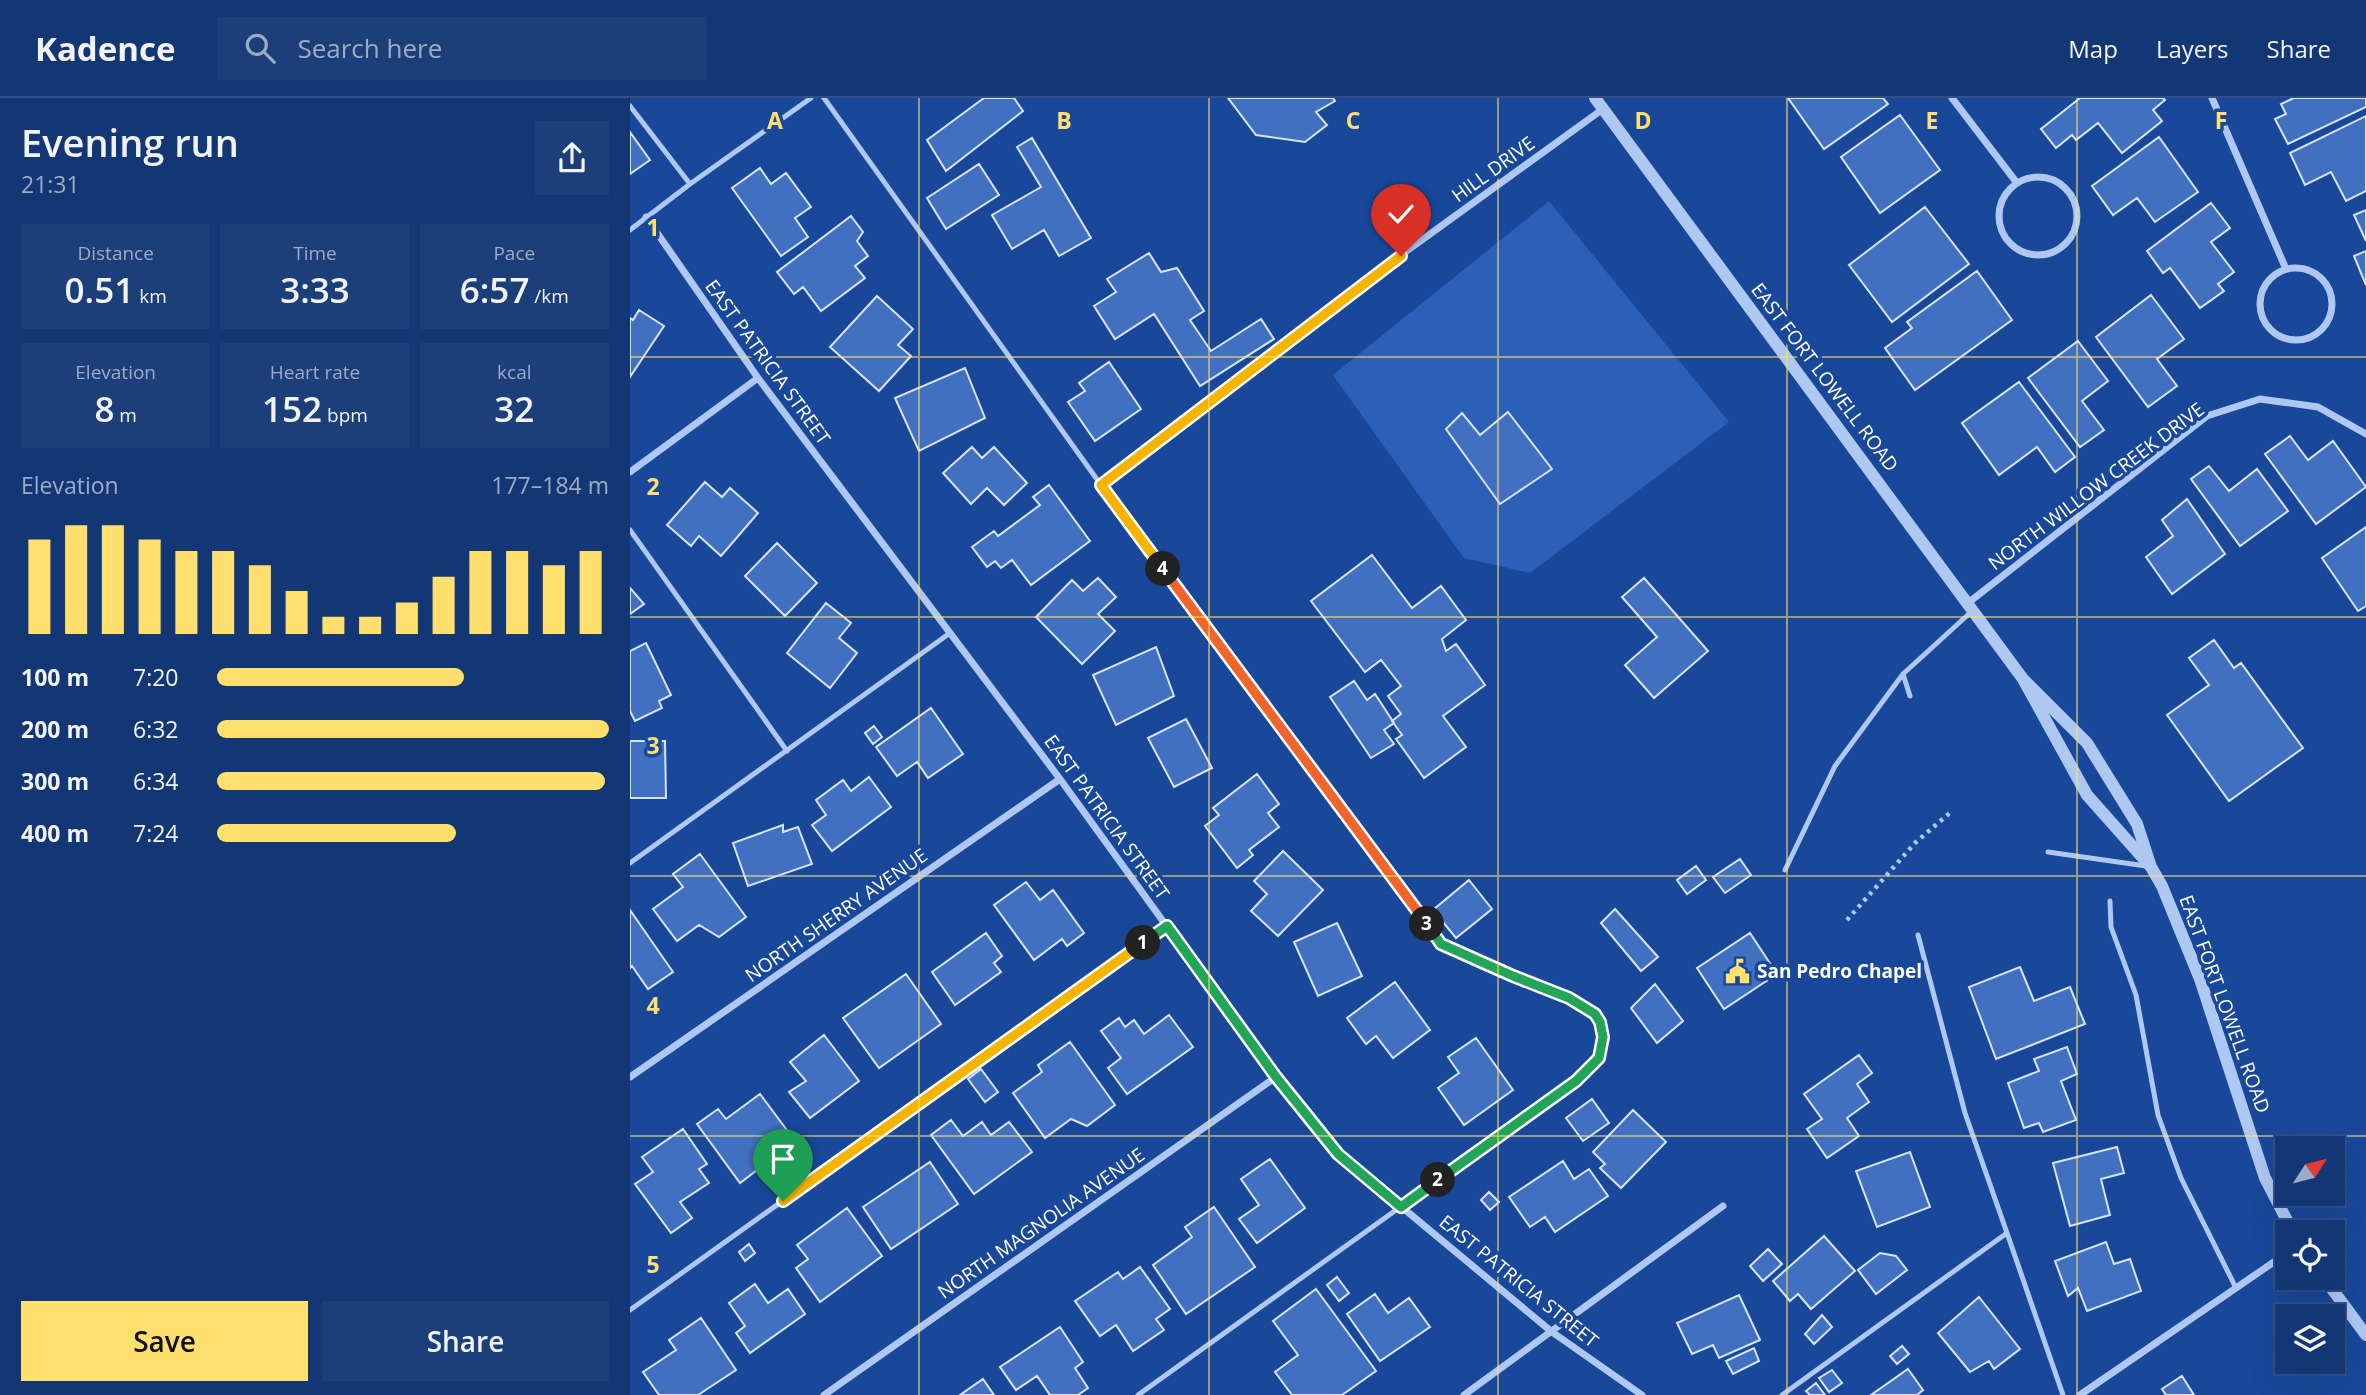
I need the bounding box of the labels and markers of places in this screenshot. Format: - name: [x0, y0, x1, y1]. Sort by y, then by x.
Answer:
- pin: [1371, 184, 1431, 256]
- pin: 4: [1146, 552, 1180, 587]
- pin: 3: [1410, 906, 1444, 942]
- pin: 1: [1126, 926, 1160, 960]
- public building icon: San Pedro Chapel: [1723, 957, 1751, 985]
- place label: San Pedro Chapel: [1757, 958, 1922, 984]
- pin: [753, 1129, 813, 1201]
- pin: 2: [1420, 1162, 1456, 1198]

